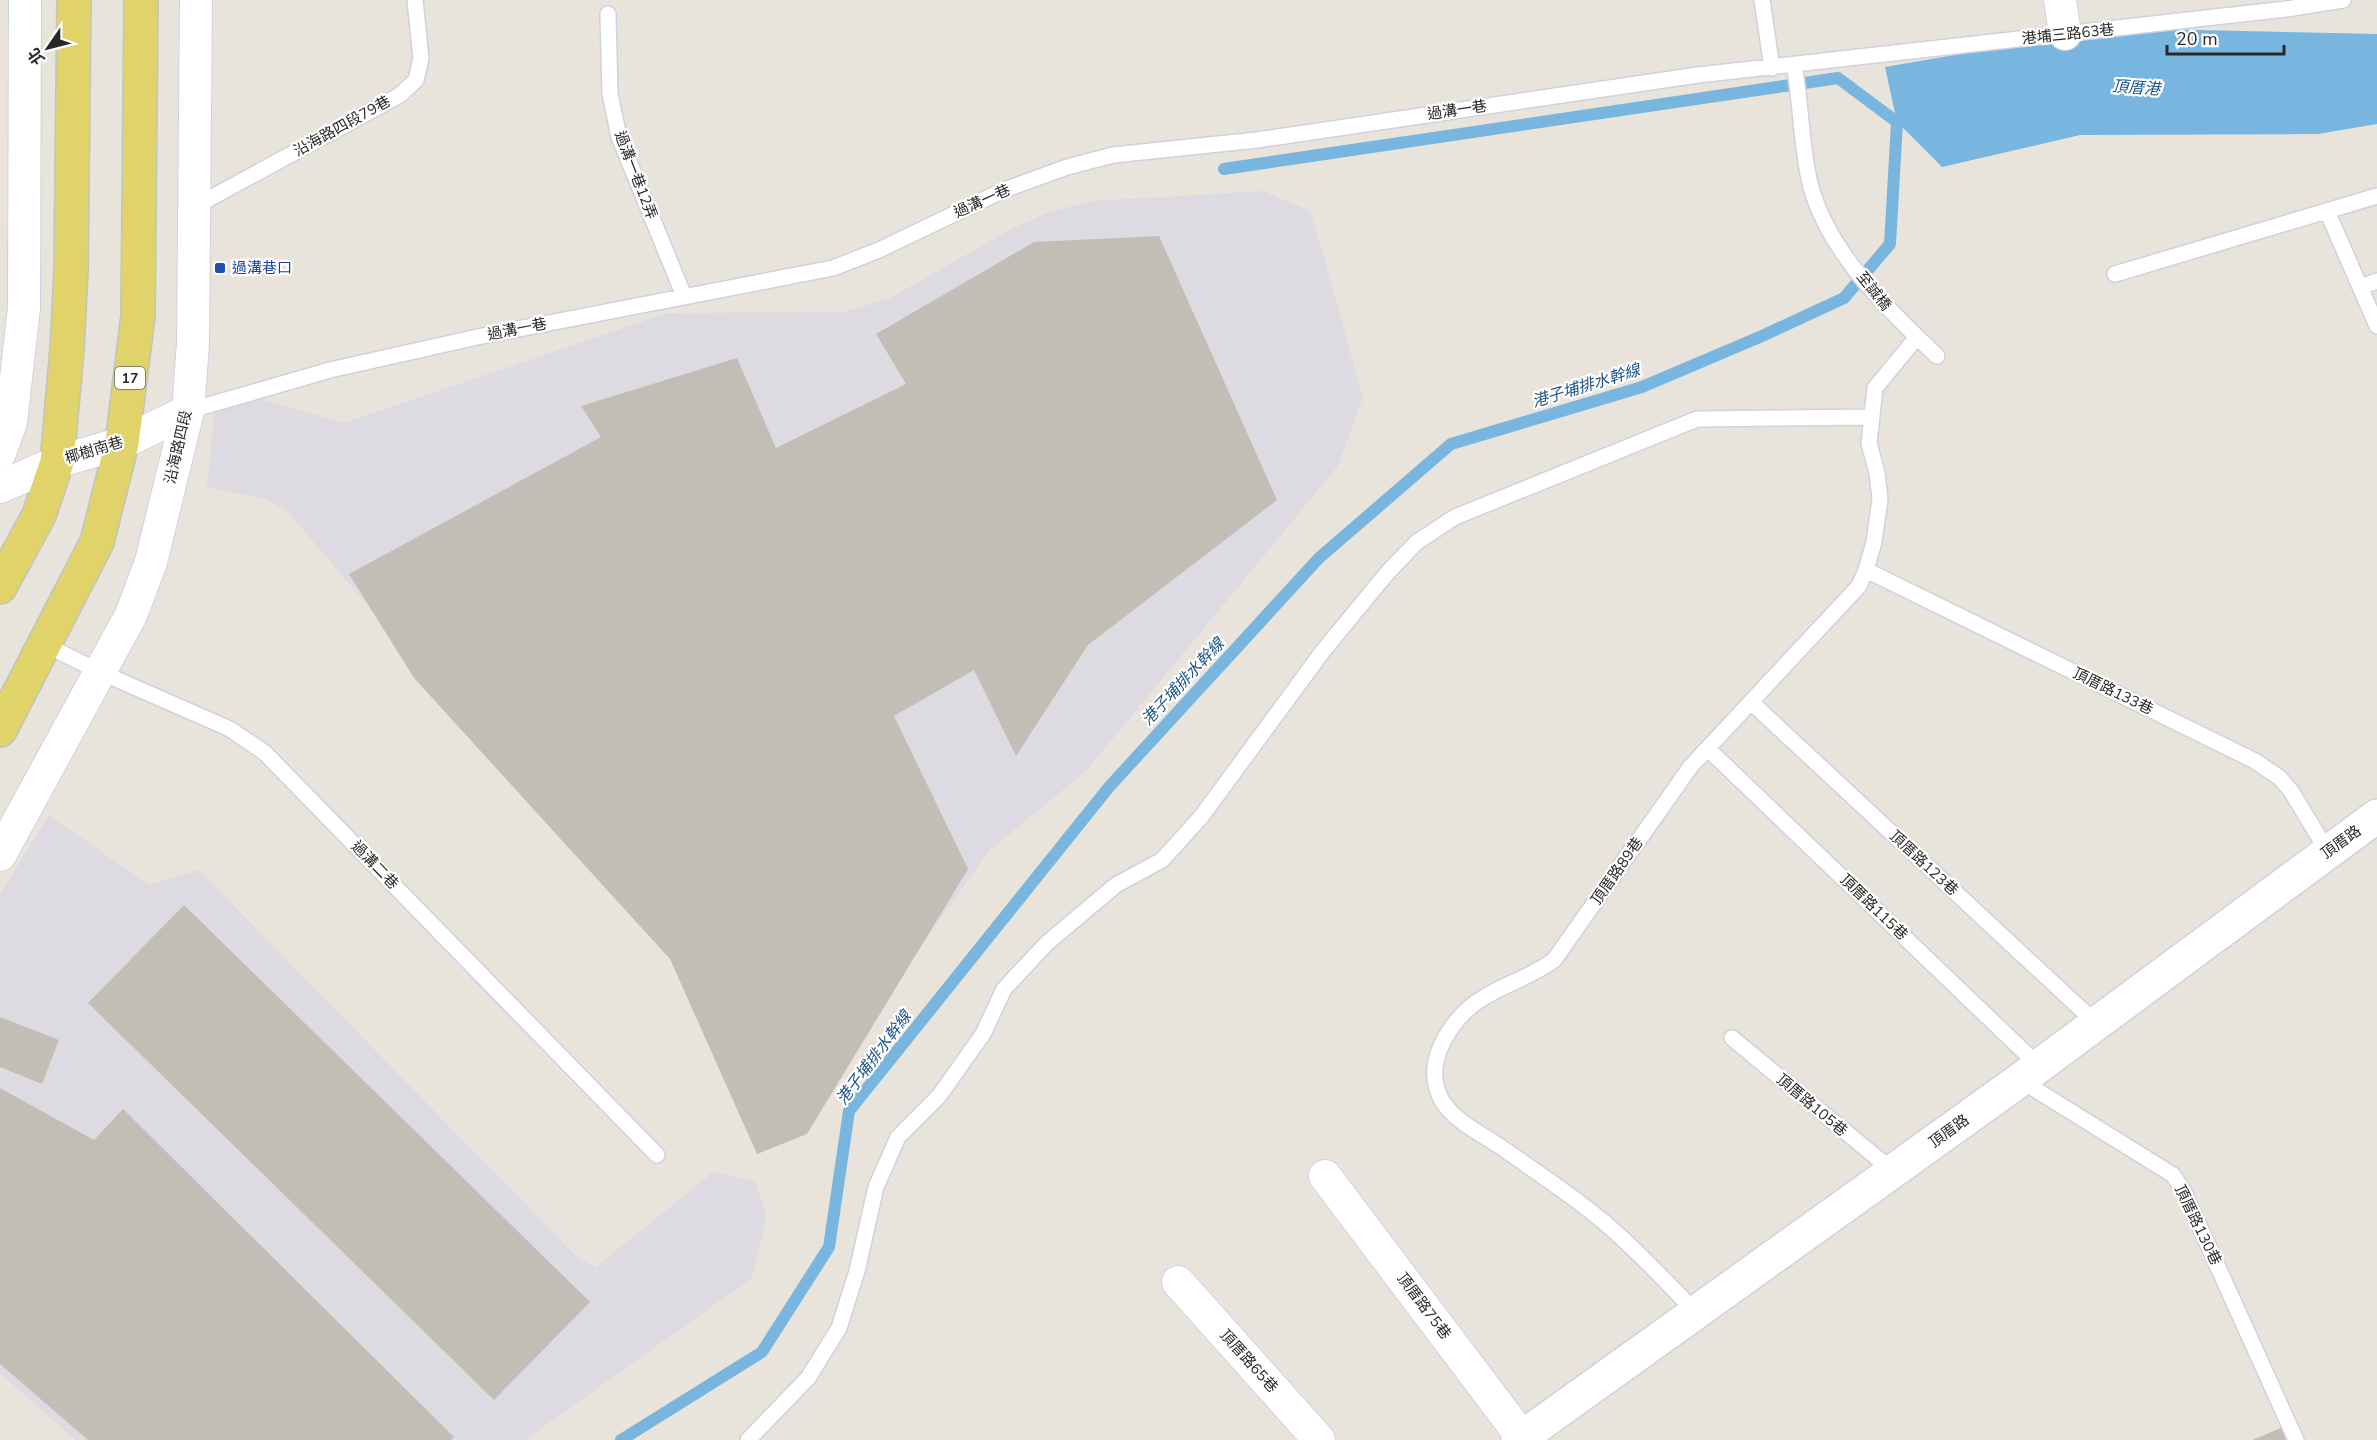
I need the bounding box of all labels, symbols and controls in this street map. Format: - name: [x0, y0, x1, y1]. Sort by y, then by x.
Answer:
- north arrow: [18, 18, 78, 78]
- scale bar: [2167, 18, 2284, 56]
- street label: 港埔三路63巷: [2021, 19, 2115, 49]
- text: 20 m: [2176, 27, 2218, 51]
- text: 北: [23, 43, 50, 69]
- water label: 頂厝港: [2111, 75, 2163, 101]
- street label: 沿海路四段79巷: [290, 91, 394, 161]
- street label: 過溝一巷: [1426, 96, 1488, 124]
- street label: 過溝一巷12弄: [610, 128, 662, 222]
- street label: 過溝一巷: [951, 180, 1013, 222]
- place label: 過溝巷口: [232, 258, 292, 278]
- marker: 過溝巷口: [213, 261, 227, 275]
- street label: 至誠橋: [1852, 267, 1896, 315]
- street label: 過溝一巷: [486, 313, 548, 345]
- water label: 港子埔排水幹線: [1529, 359, 1645, 413]
- road number: 17: [115, 367, 145, 389]
- street label: 沿海路四段: [160, 408, 196, 486]
- street label: 椰樹南巷: [62, 432, 126, 468]
- water label: 港子埔排水幹線: [1137, 632, 1231, 730]
- street label: 頂厝路133巷: [2070, 663, 2156, 719]
- street label: 頂厝路: [2317, 821, 2365, 863]
- street label: 頂厝路123巷: [1885, 826, 1963, 900]
- street label: 頂厝路89巷: [1586, 833, 1648, 909]
- street label: 過溝二巷: [347, 836, 403, 894]
- street label: 頂厝路115巷: [1836, 870, 1912, 944]
- water label: 港子埔排水幹線: [832, 1005, 918, 1109]
- street label: 頂厝路105巷: [1772, 1069, 1852, 1141]
- street label: 頂厝路: [1925, 1110, 1973, 1152]
- street label: 頂厝路130巷: [2170, 1182, 2226, 1268]
- street label: 頂厝路75巷: [1393, 1269, 1455, 1343]
- street label: 頂厝路65巷: [1215, 1325, 1283, 1397]

